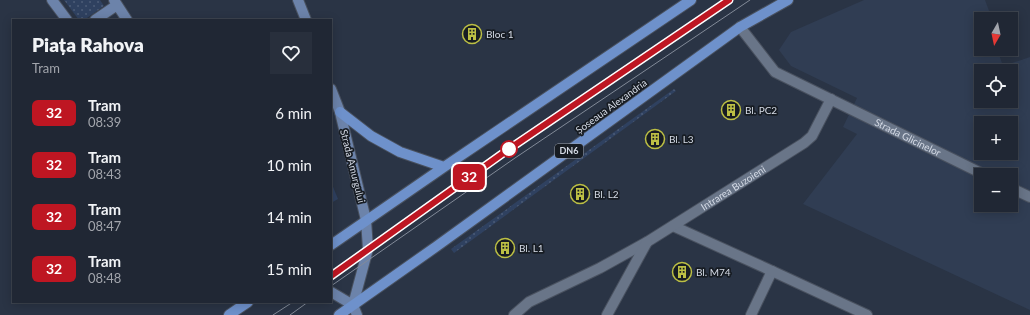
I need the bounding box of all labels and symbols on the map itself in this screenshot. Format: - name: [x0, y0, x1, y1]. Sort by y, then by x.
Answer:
- north arrow: [974, 12, 1018, 56]
- building icon: Bloc 1: [461, 23, 483, 45]
- place label: Bloc 1: [486, 28, 514, 40]
- street label: Șoseaua Alexandria: [573, 76, 649, 136]
- building icon: Bl. PC2: [720, 99, 742, 121]
- place label: Bl. PC2: [745, 104, 777, 116]
- street label: Strada Glicinelor: [873, 116, 943, 159]
- street label: Strada Amurgului: [338, 128, 368, 204]
- building icon: Bl. L3: [644, 128, 666, 150]
- place label: Bl. L3: [669, 133, 694, 145]
- unlabelled marker: [500, 140, 518, 158]
- road number: DN6: [555, 144, 583, 158]
- street label: Intrarea Buzoieni: [698, 163, 768, 213]
- line badge: 32: [451, 164, 487, 190]
- building icon: Bl. L2: [569, 183, 591, 205]
- place label: Bl. L2: [594, 188, 619, 200]
- building icon: Bl. L1: [494, 237, 516, 259]
- place label: Bl. L1: [519, 242, 544, 254]
- building icon: Bl. M74: [671, 261, 693, 283]
- place label: Bl. M74: [696, 266, 731, 278]

